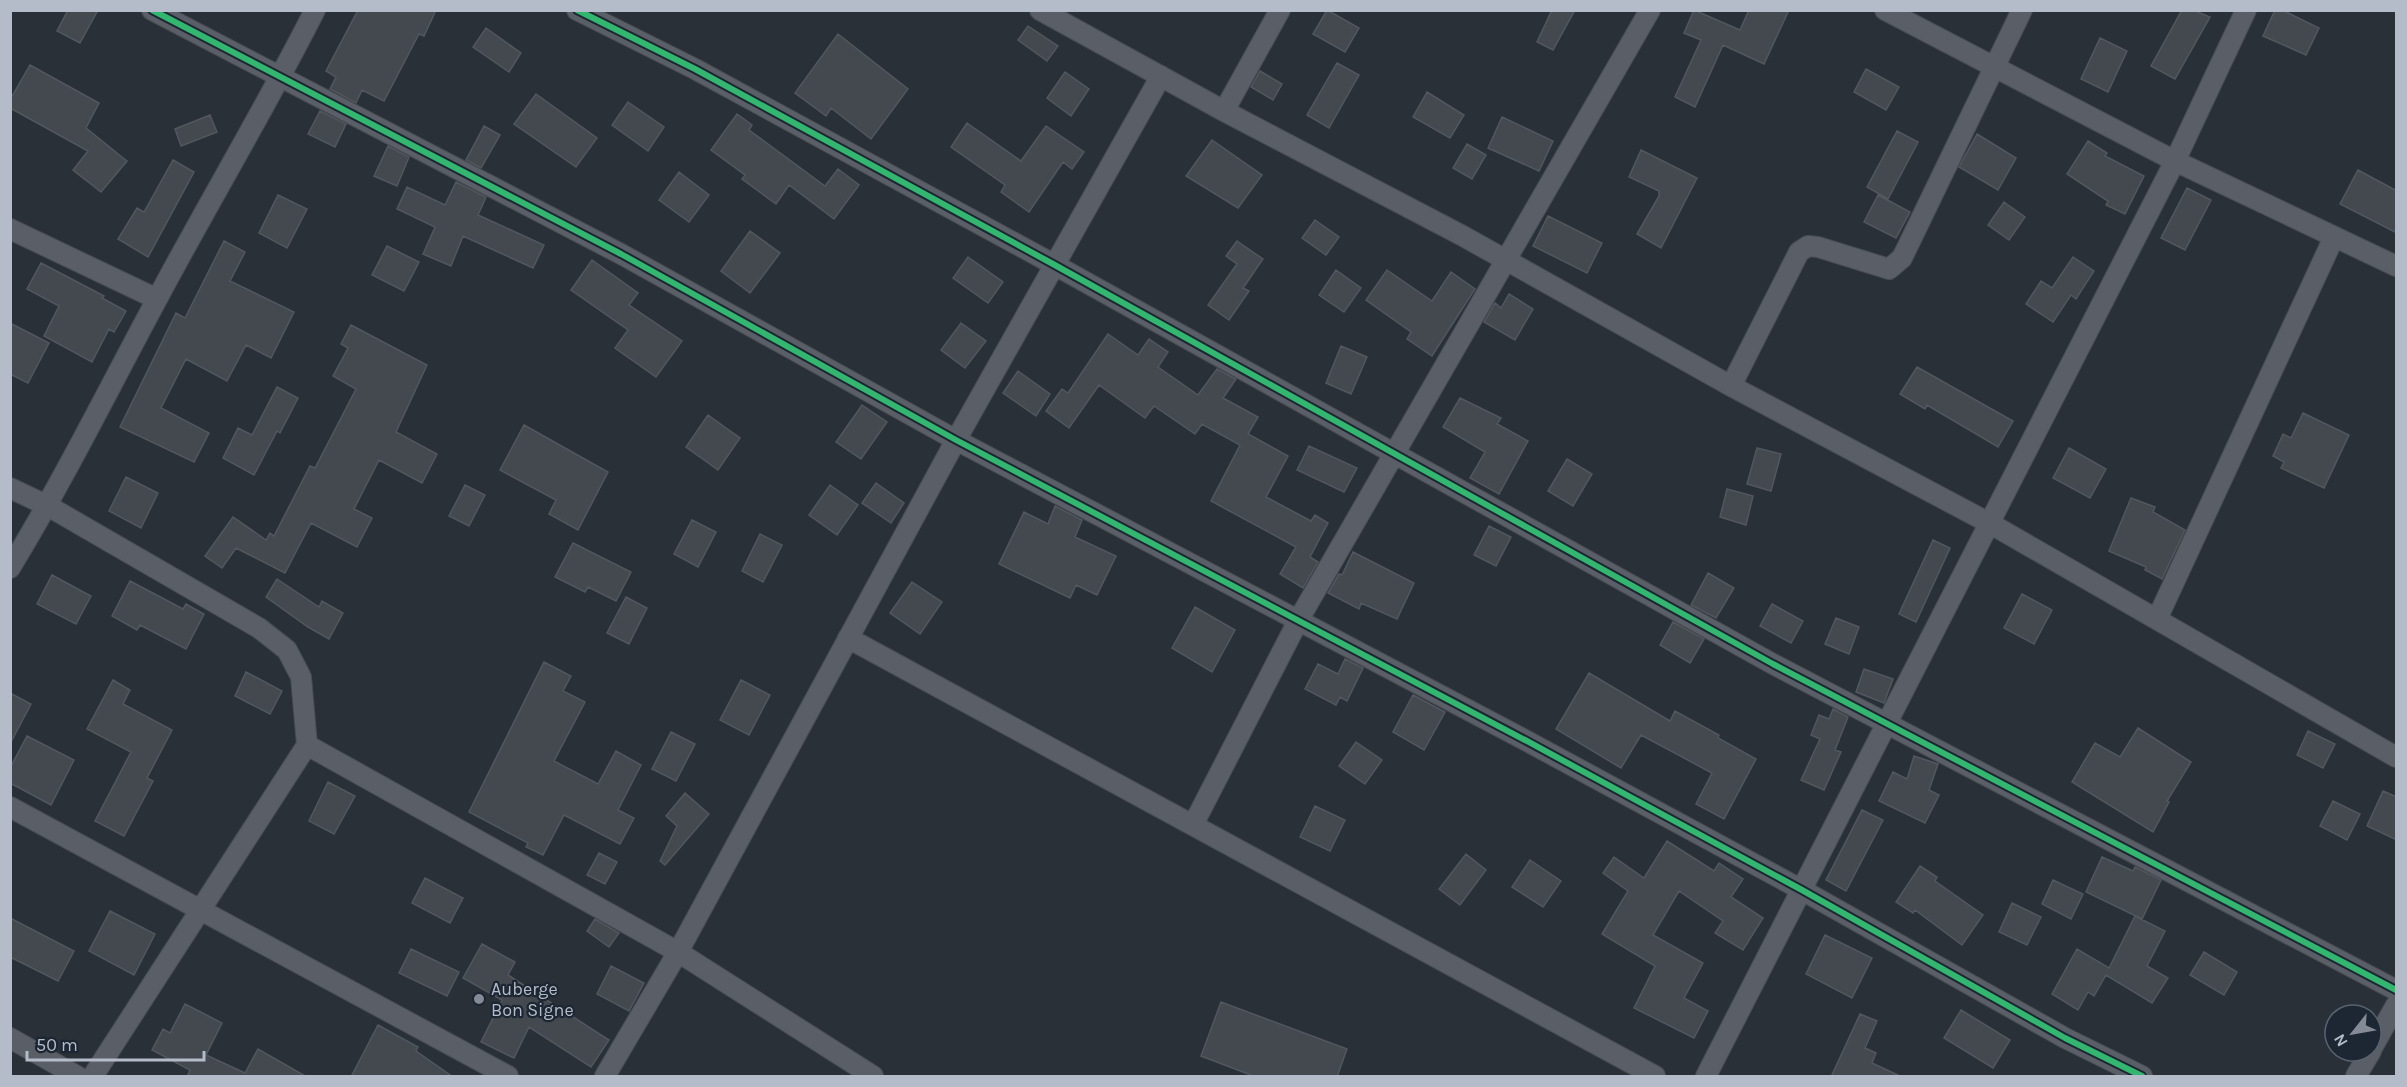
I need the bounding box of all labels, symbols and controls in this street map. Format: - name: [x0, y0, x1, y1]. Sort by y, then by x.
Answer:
- place label: Auberge Bon Signe: [491, 978, 574, 1021]
- marker: Auberge Bon Signe: [472, 992, 486, 1006]
- north arrow: [2323, 1003, 2383, 1063]
- scale bar: [27, 1024, 204, 1062]
- text: N: [2329, 1031, 2352, 1050]
- text: 50 m: [36, 1034, 78, 1056]

